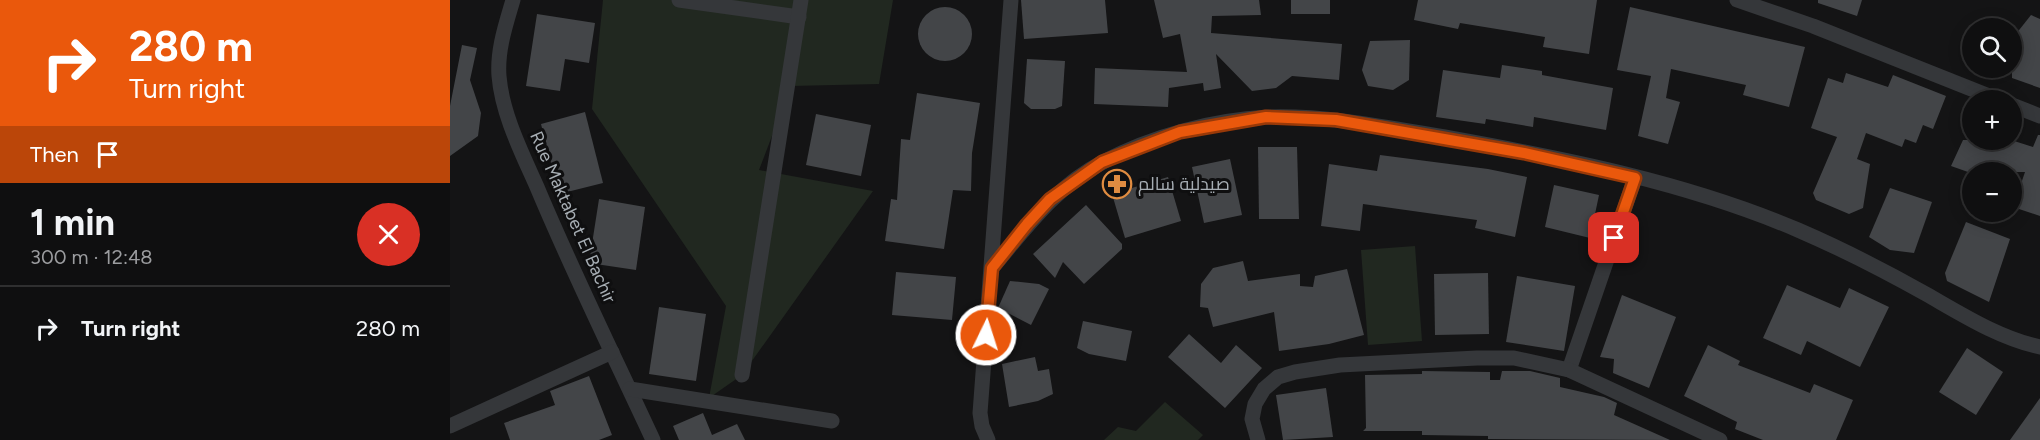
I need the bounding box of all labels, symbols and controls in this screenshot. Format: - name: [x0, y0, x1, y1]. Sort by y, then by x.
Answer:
- map controls: [1962, 18, 2022, 222]
- button: search: [1962, 18, 2022, 78]
- text: 280 m: [129, 21, 253, 72]
- icon: right: [30, 24, 108, 102]
- text: Turn right: [129, 72, 245, 105]
- button: +: [1962, 90, 2022, 150]
- street label: Rue Maktabet El Bachir: [525, 128, 621, 306]
- icon: arrive: [91, 138, 124, 171]
- text: Then: [30, 141, 79, 168]
- button: −: [1962, 162, 2022, 222]
- pharmacy icon: صيدلية سالم: [1101, 168, 1133, 200]
- place label: صيدلية سالم: [1138, 173, 1230, 196]
- text: 1 min: [30, 201, 115, 244]
- button: close: [357, 203, 420, 266]
- pin: [1588, 212, 1639, 263]
- icon: arrive: [1597, 221, 1630, 254]
- text: 300 m · 12:48: [30, 245, 153, 269]
- position arrow: [954, 303, 1018, 367]
- icon: right: [30, 312, 63, 345]
- text: Turn right: [81, 315, 180, 342]
- text: 280 m: [356, 315, 420, 342]

